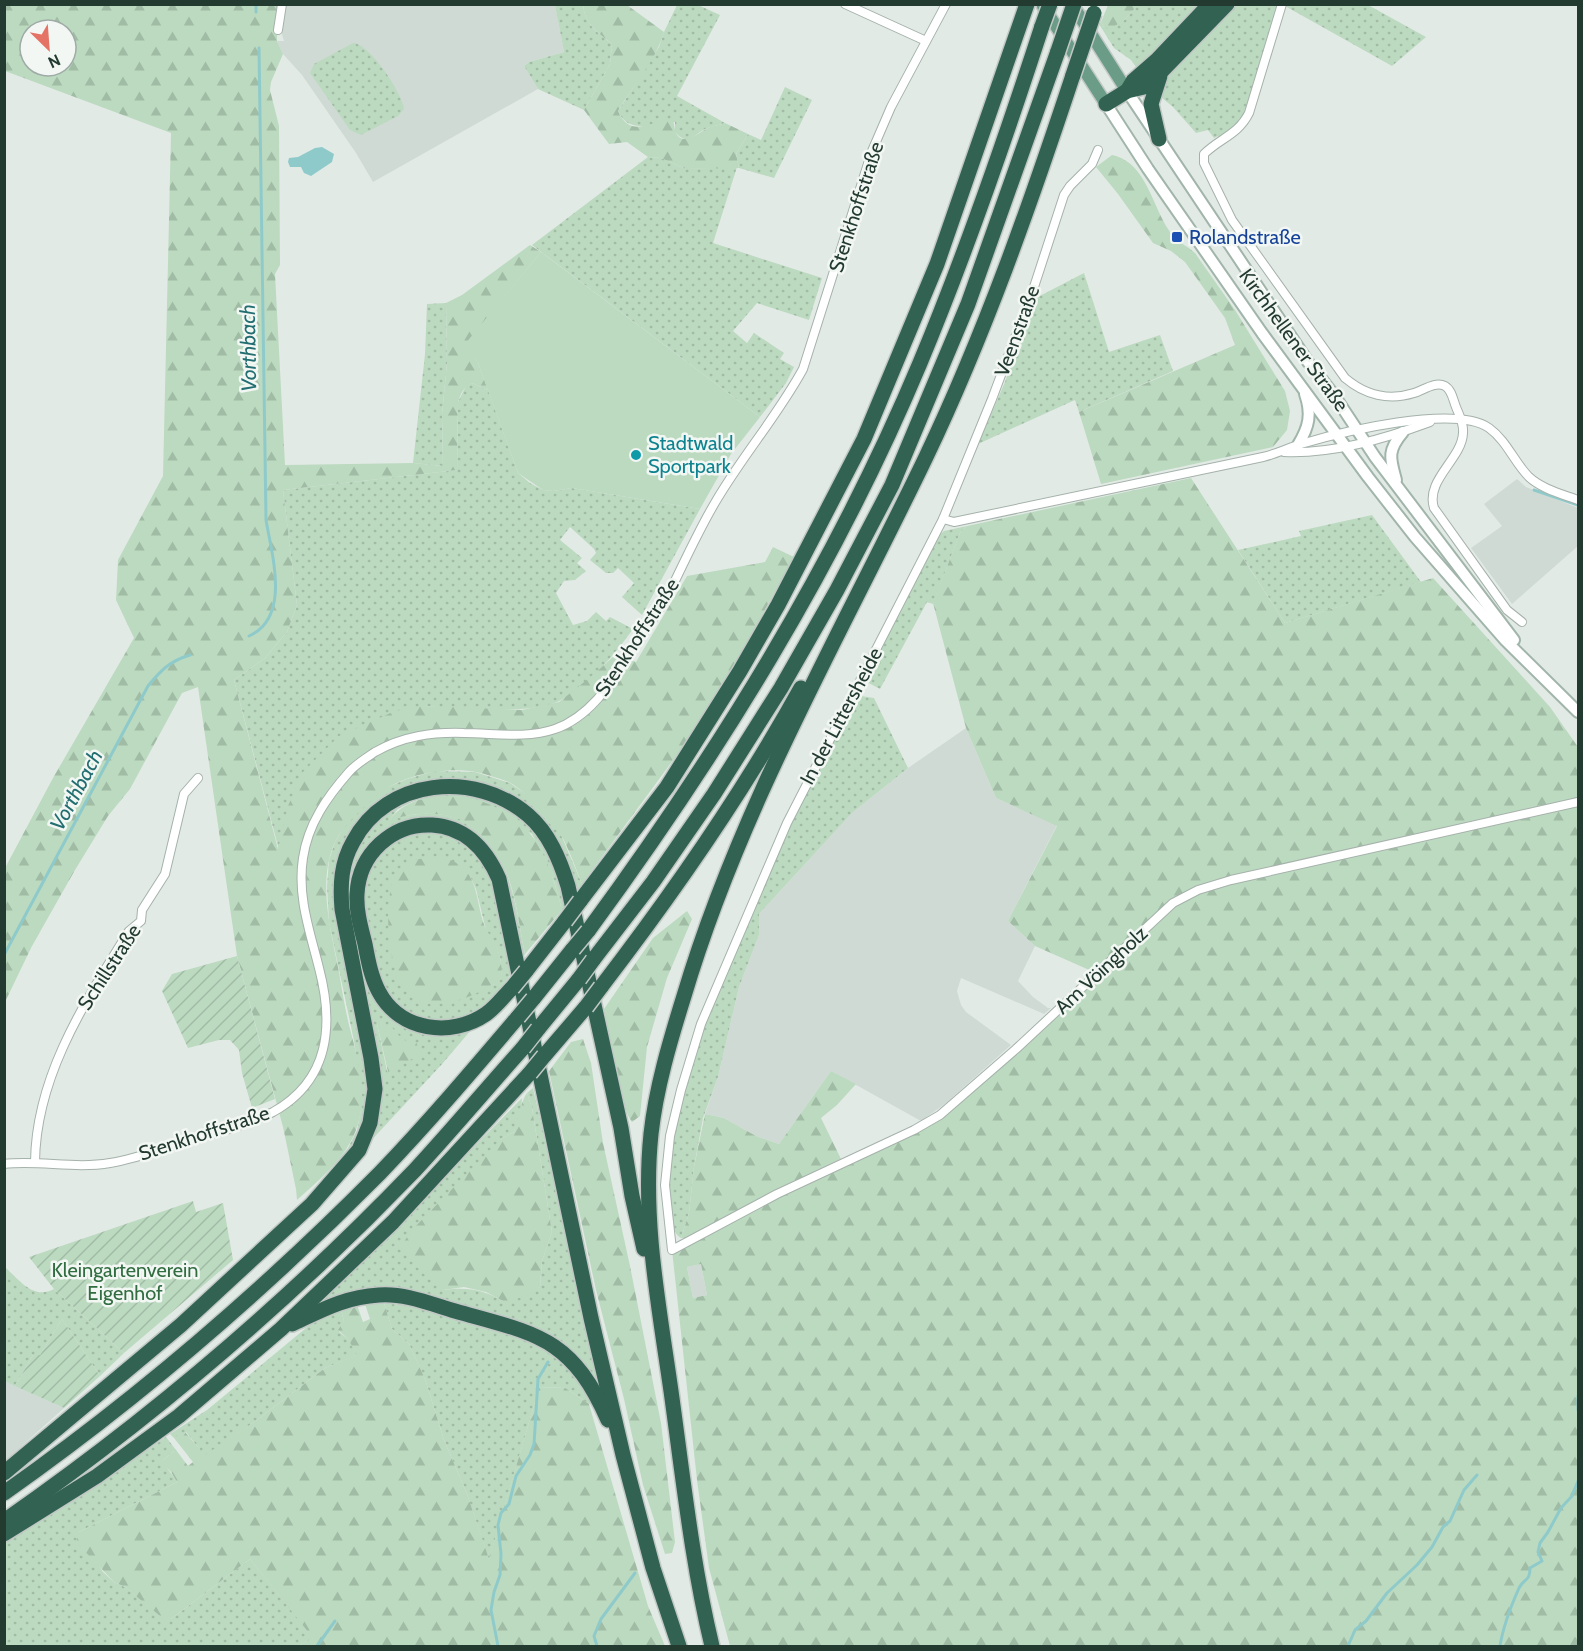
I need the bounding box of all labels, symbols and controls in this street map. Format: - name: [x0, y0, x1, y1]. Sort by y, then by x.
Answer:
- north arrow: [18, 18, 78, 78]
- text: N: [45, 50, 63, 72]
- street label: Stenkhoffstraße: [824, 139, 888, 275]
- place label: Rolandstraße: [1189, 225, 1301, 249]
- marker: Rolandstraße: [1170, 230, 1184, 244]
- street label: Kirchhellener Straße: [1234, 264, 1354, 416]
- street label: Veenstraße: [989, 282, 1045, 380]
- water label: Vorthbach: [235, 304, 261, 392]
- place label: Stadtwald Sportpark: [648, 431, 733, 478]
- marker: Stadtwald Sportpark: [629, 448, 643, 462]
- street label: Stenkhoffstraße: [590, 573, 684, 701]
- street label: In der Littersheide: [795, 643, 887, 789]
- water label: Vorthbach: [44, 746, 108, 834]
- street label: Schillstraße: [72, 919, 146, 1015]
- street label: Am Vöingholz: [1050, 921, 1152, 1019]
- street label: Stenkhoffstraße: [136, 1101, 272, 1165]
- park label: Kleingartenverein Eigenhof: [52, 1258, 198, 1305]

